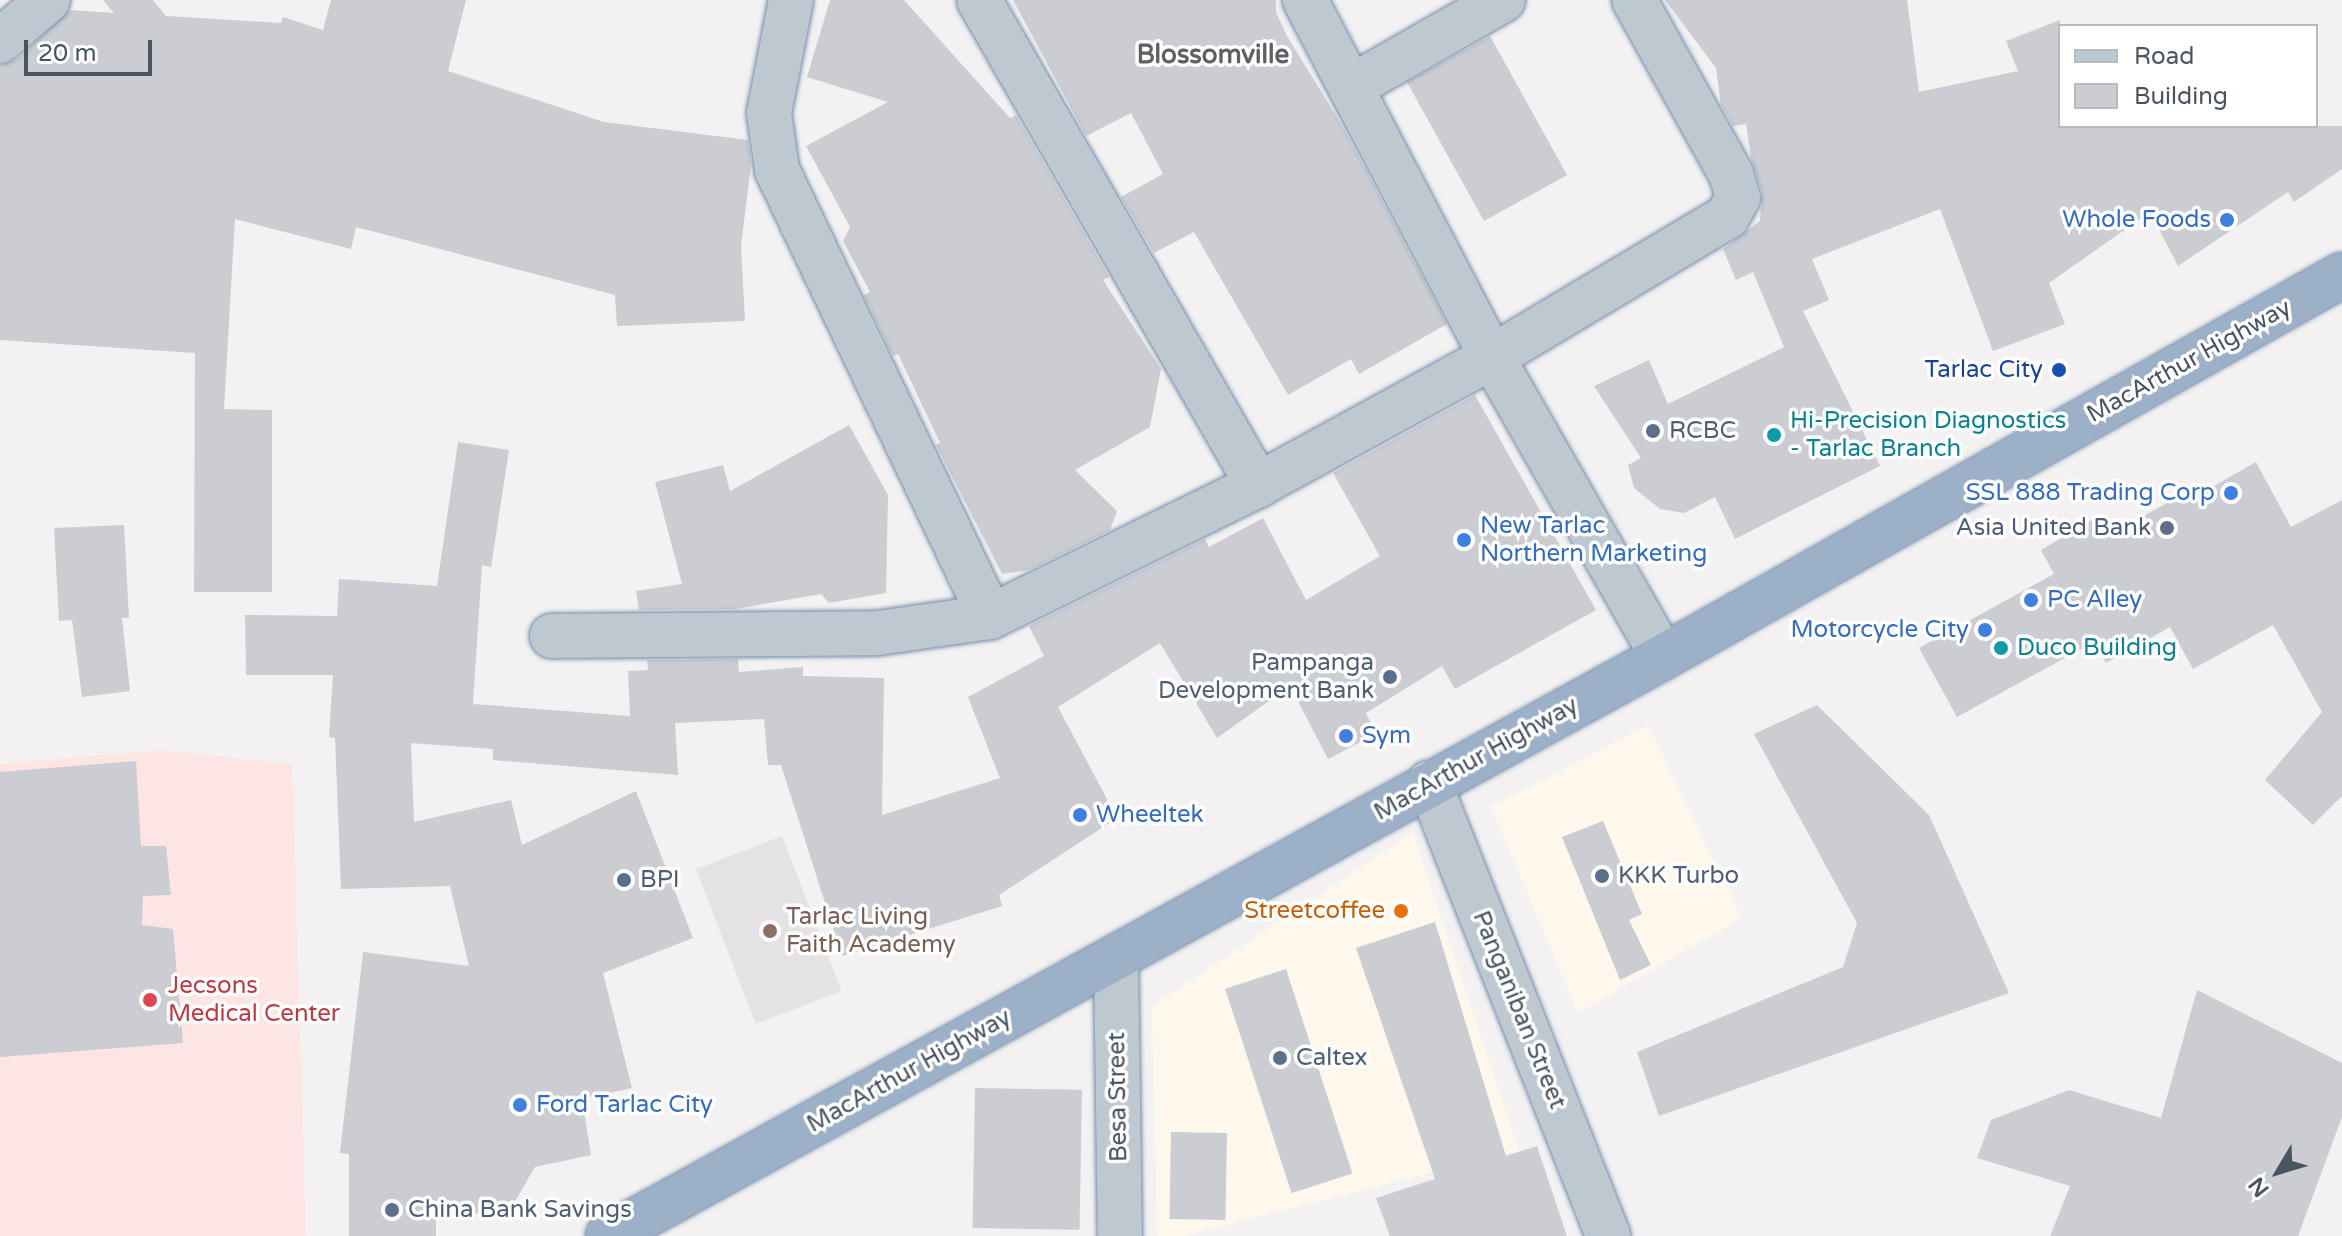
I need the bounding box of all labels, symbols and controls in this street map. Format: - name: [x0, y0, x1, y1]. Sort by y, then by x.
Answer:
- scale bar: [28, 24, 156, 74]
- legend: [2058, 24, 2318, 128]
- text: 20 m: [38, 39, 96, 68]
- district label: Blossomville: [1137, 39, 1289, 71]
- text: Road: [2134, 42, 2194, 71]
- text: Building: [2134, 82, 2228, 111]
- place label: Whole Foods: [2062, 206, 2211, 234]
- marker: Whole Foods: [2218, 211, 2236, 229]
- street label: MacArthur Highway: [2082, 293, 2296, 429]
- place label: Tarlac City: [1925, 356, 2043, 384]
- marker: Tarlac City: [2050, 361, 2068, 379]
- place label: Hi-Precision Diagnostics - Tarlac Branch: [1790, 407, 2066, 463]
- place label: RCBC: [1669, 417, 1736, 445]
- marker: RCBC: [1644, 422, 1662, 440]
- marker: Hi-Precision Diagnostics - Tarlac Branch: [1765, 426, 1783, 444]
- place label: SSL 888 Trading Corp: [1966, 479, 2215, 507]
- marker: SSL 888 Trading Corp: [2222, 484, 2240, 502]
- place label: New Tarlac Northern Marketing: [1480, 512, 1707, 568]
- place label: Asia United Bank: [1956, 514, 2151, 542]
- marker: Asia United Bank: [2158, 519, 2176, 537]
- marker: New Tarlac Northern Marketing: [1455, 531, 1473, 549]
- place label: PC Alley: [2047, 586, 2142, 614]
- marker: PC Alley: [2022, 591, 2040, 609]
- place label: Motorcycle City: [1791, 616, 1969, 644]
- marker: Motorcycle City: [1976, 621, 1994, 639]
- place label: Duco Building: [2017, 634, 2177, 662]
- marker: Duco Building: [1992, 639, 2010, 657]
- place label: Pampanga Development Bank: [1158, 649, 1374, 705]
- marker: Pampanga Development Bank: [1381, 668, 1399, 686]
- street label: MacArthur Highway: [1369, 691, 1583, 827]
- place label: Sym: [1362, 722, 1411, 750]
- marker: Sym: [1337, 727, 1355, 745]
- place label: Wheeltek: [1096, 801, 1204, 829]
- marker: Wheeltek: [1071, 806, 1089, 824]
- place label: KKK Turbo: [1618, 862, 1739, 890]
- place label: BPI: [640, 866, 680, 894]
- marker: KKK Turbo: [1593, 867, 1611, 885]
- marker: BPI: [615, 871, 633, 889]
- place label: Streetcoffee: [1244, 897, 1385, 925]
- marker: Streetcoffee: [1392, 902, 1410, 920]
- place label: Tarlac Living Faith Academy: [786, 903, 956, 959]
- street label: Panganiban Street: [1466, 907, 1572, 1113]
- marker: Tarlac Living Faith Academy: [761, 922, 779, 940]
- place label: Jecsons Medical Center: [168, 972, 340, 1028]
- marker: Jecsons Medical Center: [139, 989, 161, 1011]
- street label: MacArthur Highway: [802, 1003, 1016, 1139]
- street label: Besa Street: [1102, 1032, 1134, 1162]
- place label: Caltex: [1296, 1044, 1368, 1072]
- marker: Caltex: [1271, 1049, 1289, 1067]
- place label: Ford Tarlac City: [536, 1091, 713, 1119]
- marker: Ford Tarlac City: [511, 1096, 529, 1114]
- north arrow: [2238, 1132, 2318, 1212]
- text: N: [2243, 1172, 2275, 1202]
- place label: China Bank Savings: [408, 1196, 632, 1224]
- marker: China Bank Savings: [383, 1201, 401, 1219]

